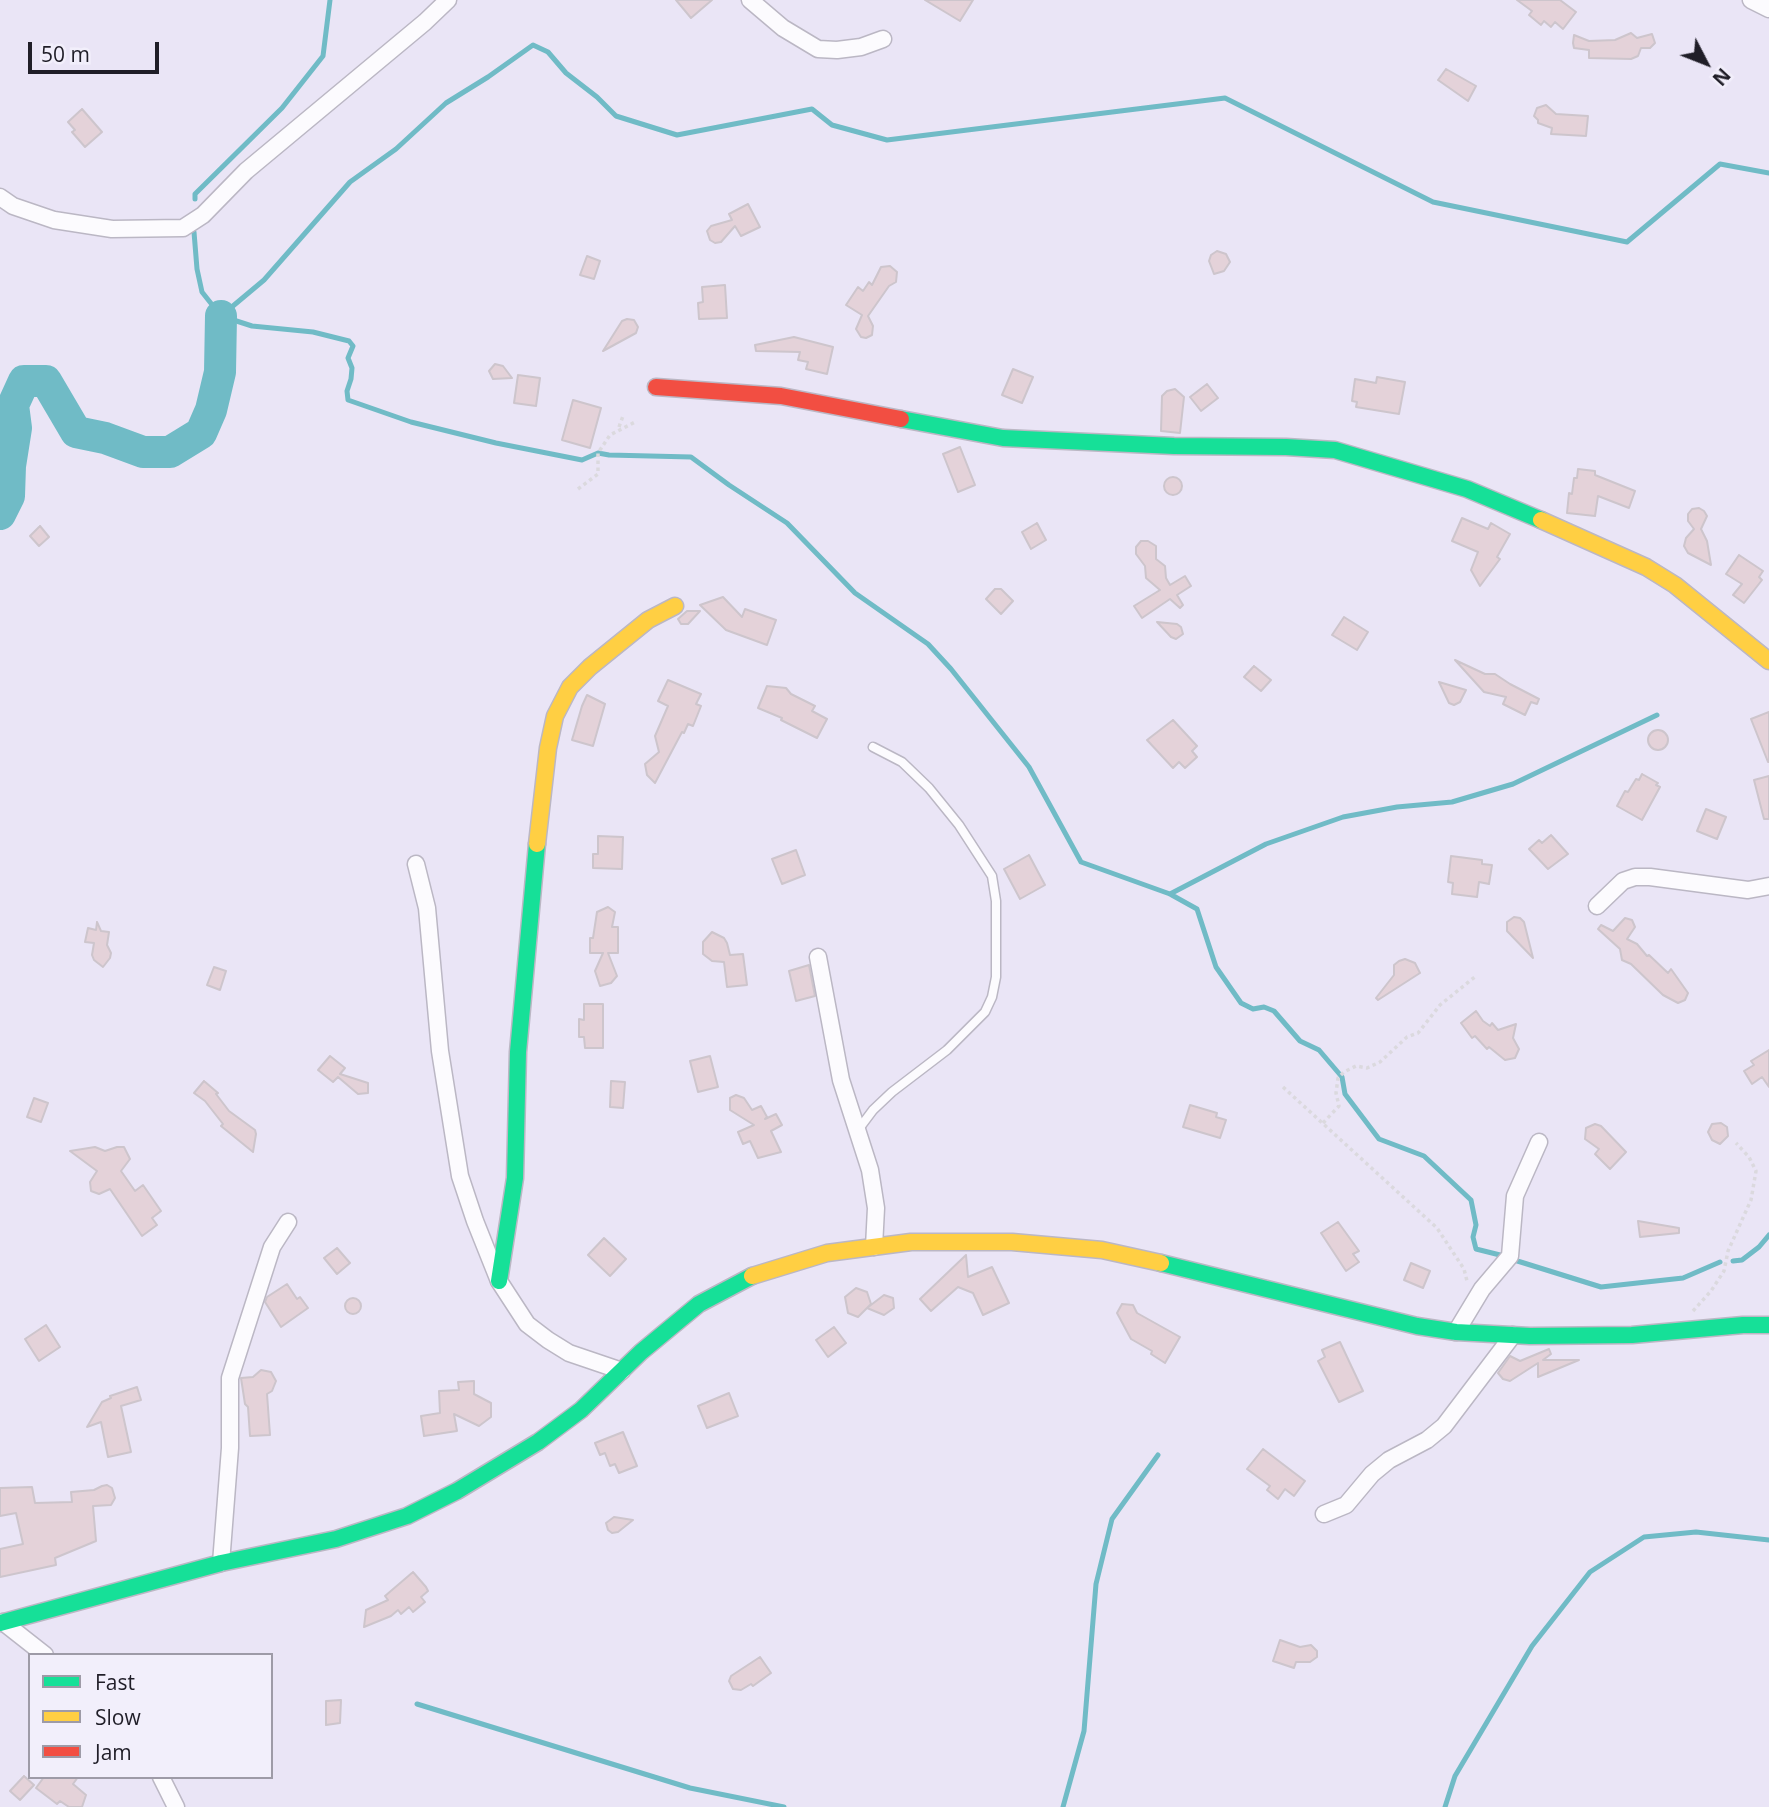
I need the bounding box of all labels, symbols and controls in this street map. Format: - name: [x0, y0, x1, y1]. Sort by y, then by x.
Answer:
- scale bar: [32, 28, 163, 72]
- north arrow: [1671, 28, 1741, 98]
- text: 50 m: [41, 40, 90, 68]
- text: N: [1707, 63, 1736, 91]
- legend: [28, 1653, 273, 1779]
- text: Fast: [95, 1668, 135, 1696]
- text: Slow: [95, 1703, 141, 1731]
- text: Jam: [95, 1738, 132, 1766]

